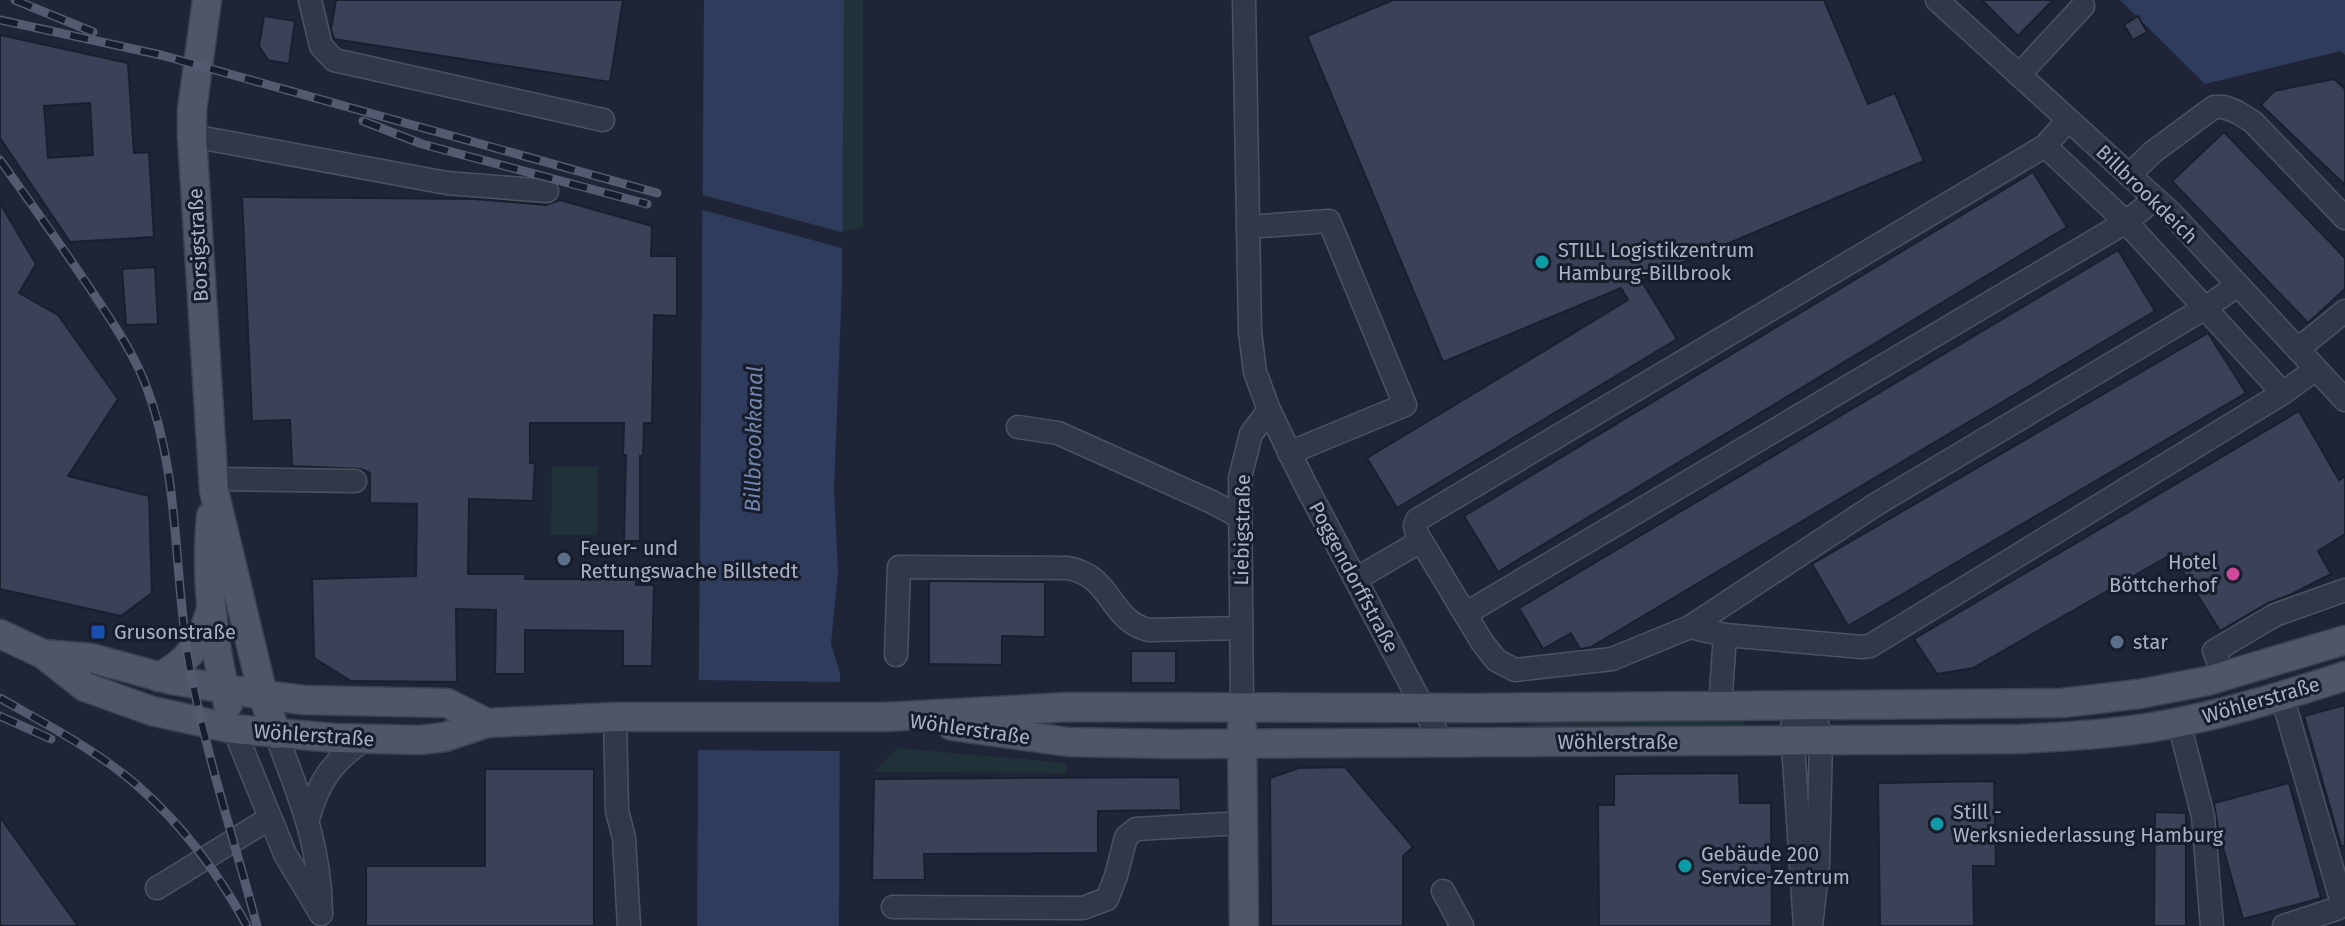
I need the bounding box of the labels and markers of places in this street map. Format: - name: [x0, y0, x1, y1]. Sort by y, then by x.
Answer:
- place label: STILL Logistikzentrum Hamburg-Billbrook: [1558, 238, 1754, 285]
- marker: STILL Logistikzentrum Hamburg-Billbrook: [1533, 253, 1551, 271]
- place label: Feuer- und Rettungswache Billstedt: [580, 536, 799, 583]
- marker: Feuer- und Rettungswache Billstedt: [555, 550, 573, 568]
- place label: Hotel Böttcherhof: [2109, 550, 2218, 597]
- marker: Hotel Böttcherhof: [2224, 565, 2242, 583]
- place label: Grusonstraße: [114, 620, 236, 644]
- marker: Grusonstraße: [89, 623, 107, 641]
- place label: star: [2133, 630, 2168, 654]
- marker: star: [2108, 633, 2126, 651]
- place label: Still - Werksniederlassung Hamburg: [1953, 800, 2224, 847]
- marker: Still - Werksniederlassung Hamburg: [1928, 815, 1946, 833]
- place label: Gebäude 200 Service-Zentrum: [1701, 842, 1850, 889]
- marker: Gebäude 200 Service-Zentrum: [1676, 857, 1694, 875]

